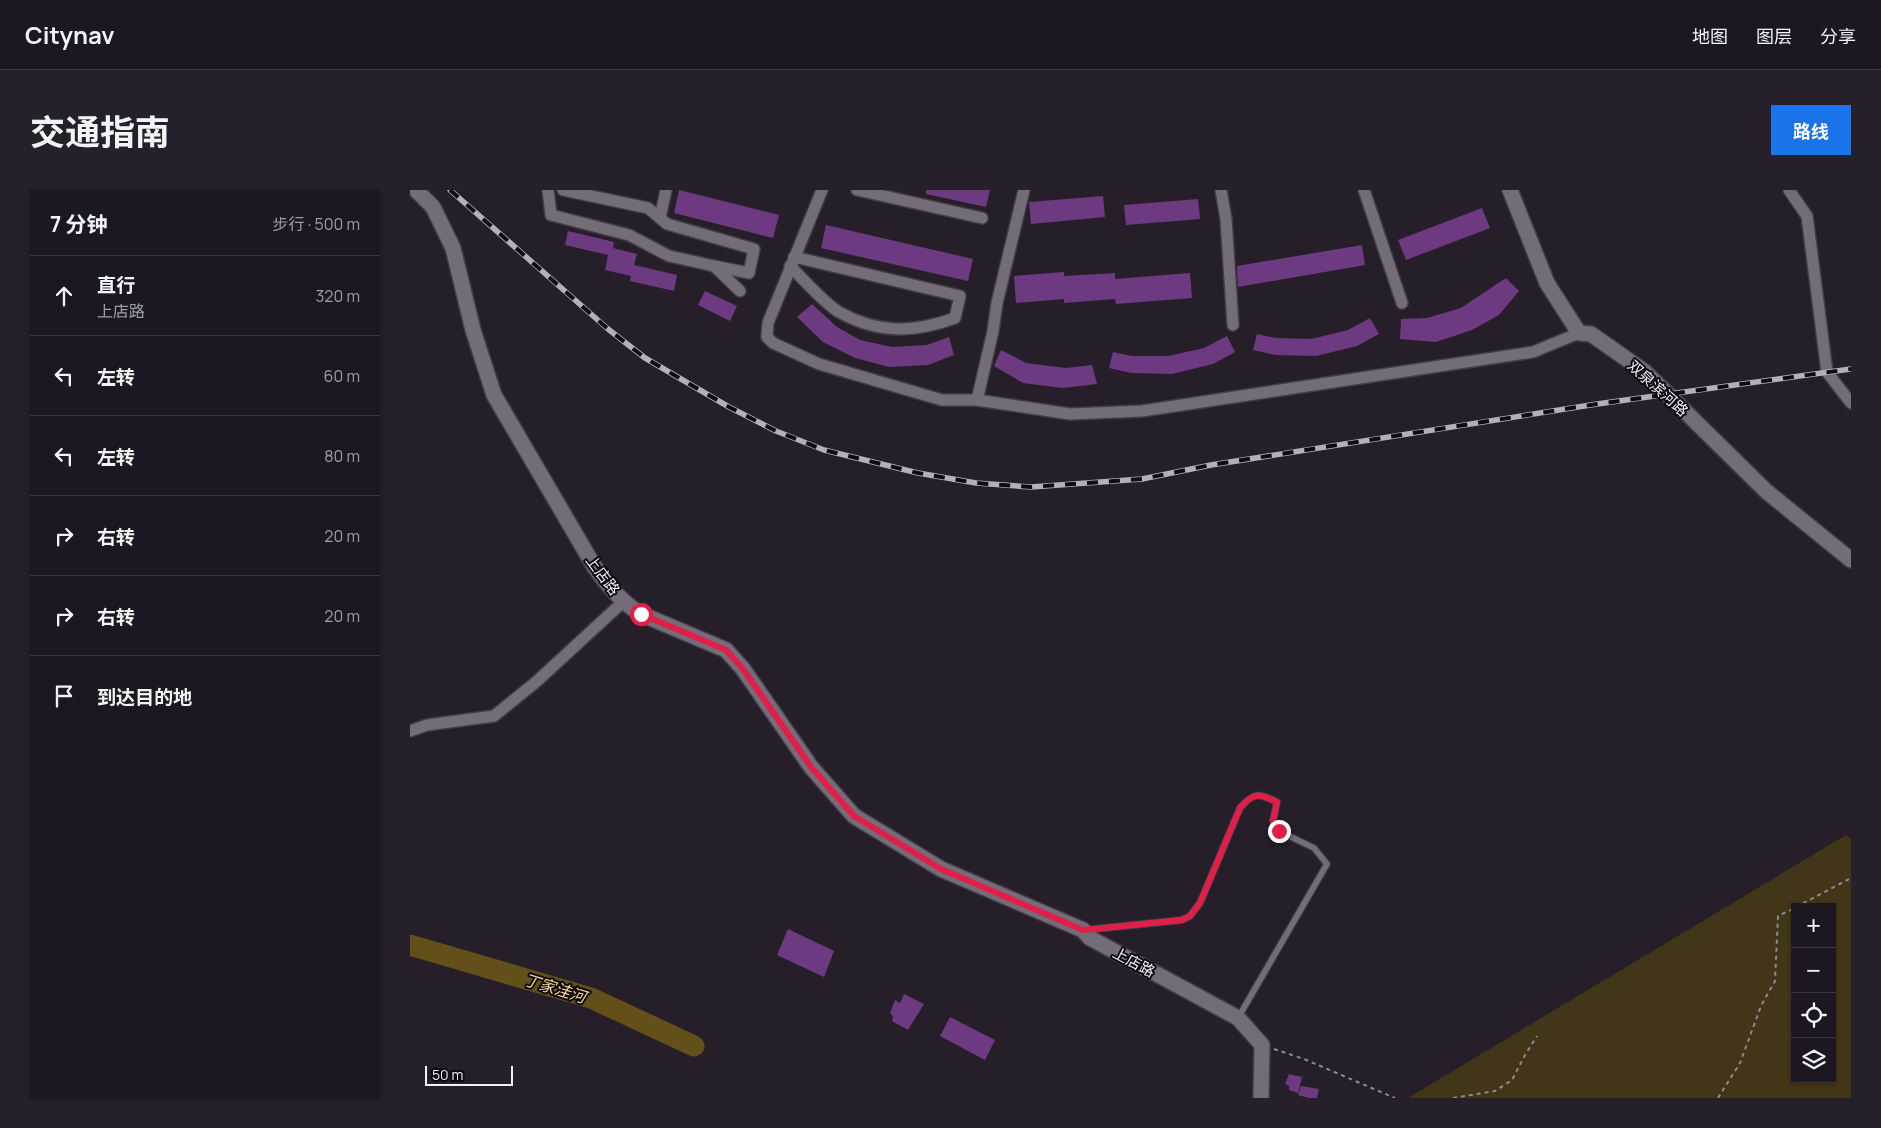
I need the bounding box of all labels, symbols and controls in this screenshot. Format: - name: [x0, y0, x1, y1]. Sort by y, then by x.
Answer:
- text: Citynav: [25, 18, 115, 51]
- text: 地图: [1692, 24, 1728, 48]
- text: 图层: [1756, 24, 1792, 48]
- text: 分享: [1820, 24, 1856, 48]
- button: 路线: [1771, 105, 1851, 155]
- text: 交通指南: [30, 108, 170, 156]
- text: 7 分钟: [50, 210, 107, 238]
- text: 步行 · 500 m: [272, 213, 360, 235]
- text: 直行: [97, 272, 135, 298]
- icon: ahead: [50, 282, 78, 310]
- text: 320 m: [316, 285, 360, 307]
- text: 上店路: [97, 300, 145, 322]
- street label: 双泉滨河路: [1623, 355, 1693, 421]
- icon: left: [50, 362, 78, 390]
- text: 左转: [97, 364, 135, 390]
- text: 60 m: [324, 365, 360, 387]
- icon: left: [50, 442, 78, 470]
- text: 左转: [97, 444, 135, 470]
- text: 80 m: [324, 445, 360, 467]
- icon: right: [50, 522, 78, 550]
- text: 右转: [97, 524, 135, 550]
- text: 20 m: [324, 525, 360, 547]
- street label: 上店路: [581, 551, 625, 599]
- icon: right: [50, 602, 78, 630]
- route start: [630, 603, 653, 626]
- text: 右转: [97, 604, 135, 630]
- text: 20 m: [324, 605, 360, 627]
- icon: arrive: [50, 682, 78, 710]
- text: 到达目的地: [97, 684, 192, 710]
- route end: [1268, 820, 1291, 843]
- map controls: [1791, 903, 1836, 1083]
- button: +: [1791, 903, 1836, 948]
- street label: 上店路: [1109, 942, 1159, 982]
- button: −: [1791, 948, 1836, 993]
- water label: 丁家洼河: [521, 968, 592, 1009]
- button: locate: [1791, 993, 1836, 1038]
- button: layers: [1791, 1038, 1836, 1083]
- scale bar: [425, 1063, 512, 1086]
- text: 50 m: [432, 1065, 463, 1084]

